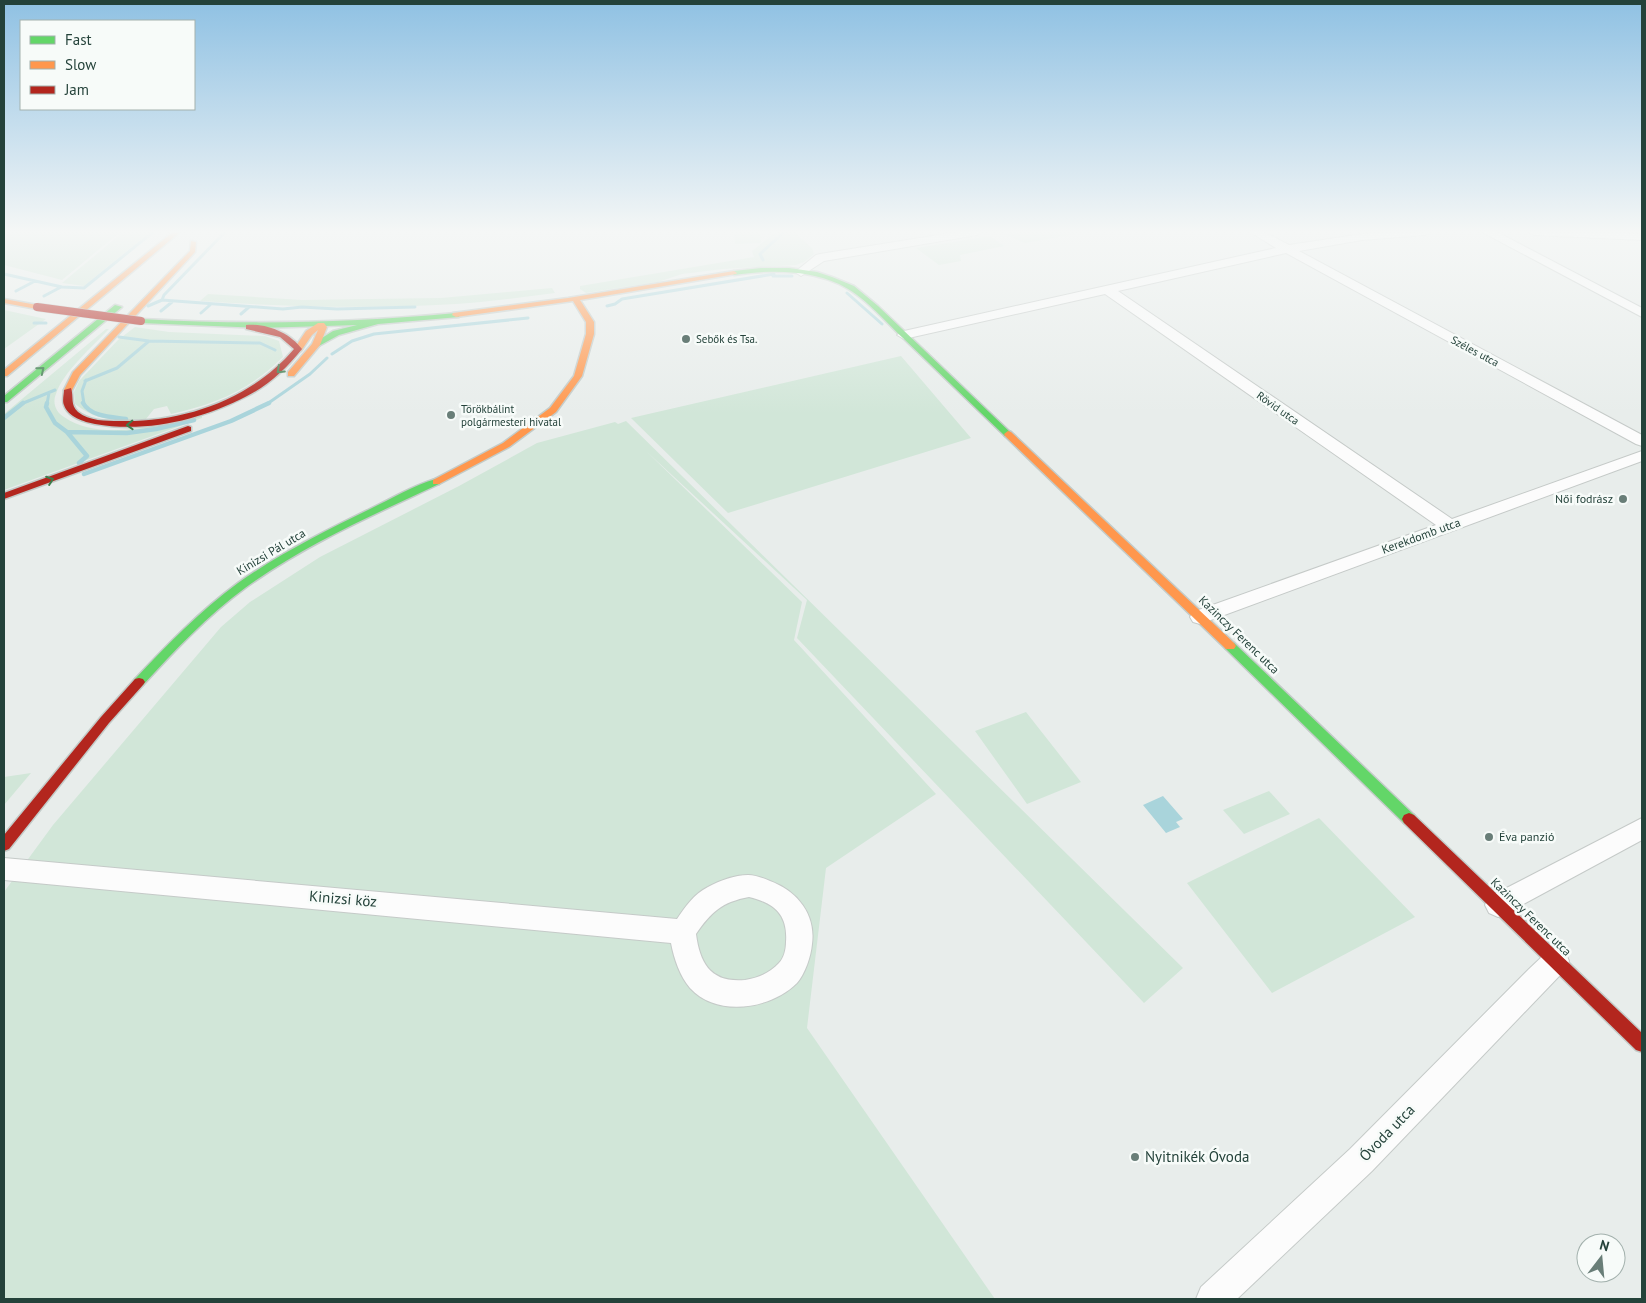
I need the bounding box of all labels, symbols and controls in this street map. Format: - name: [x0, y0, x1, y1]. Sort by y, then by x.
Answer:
- legend: [20, 20, 195, 110]
- text: Fast: [65, 30, 92, 49]
- text: Slow: [65, 55, 96, 74]
- text: Jam: [64, 80, 89, 99]
- place label: Sebők és Tsa.: [696, 332, 757, 346]
- street label: Széles utca: [1449, 332, 1501, 370]
- marker: Sebők és Tsa.: [680, 333, 692, 345]
- one-way arrow: [277, 364, 286, 373]
- one-way arrow: [36, 366, 45, 375]
- street label: Rövid utca: [1254, 388, 1302, 428]
- place label: Törökbálint polgármesteri hivatal: [461, 402, 562, 429]
- marker: Törökbálint polgármesteri hivatal: [445, 409, 457, 421]
- one-way arrow: [126, 419, 134, 430]
- one-way arrow: [45, 476, 53, 486]
- place label: Női fodrász: [1555, 491, 1613, 506]
- marker: Női fodrász: [1617, 493, 1629, 505]
- street label: Kerekdomb utca: [1379, 514, 1462, 557]
- street label: Kinizsi Pál utca: [234, 525, 308, 578]
- street label: Kazinczy Ferenc utca: [1196, 592, 1283, 677]
- place label: Éva panzió: [1499, 829, 1554, 844]
- marker: Éva panzió: [1483, 831, 1495, 843]
- street label: Kazinczy Ferenc utca: [1488, 874, 1575, 959]
- street label: Kinizsi köz: [308, 886, 378, 911]
- street label: Óvoda utca: [1355, 1100, 1418, 1165]
- place label: Nyitnikék Óvoda: [1145, 1147, 1249, 1166]
- marker: Nyitnikék Óvoda: [1129, 1151, 1141, 1163]
- north arrow: [1576, 1233, 1626, 1283]
- text: N: [1598, 1236, 1611, 1255]

